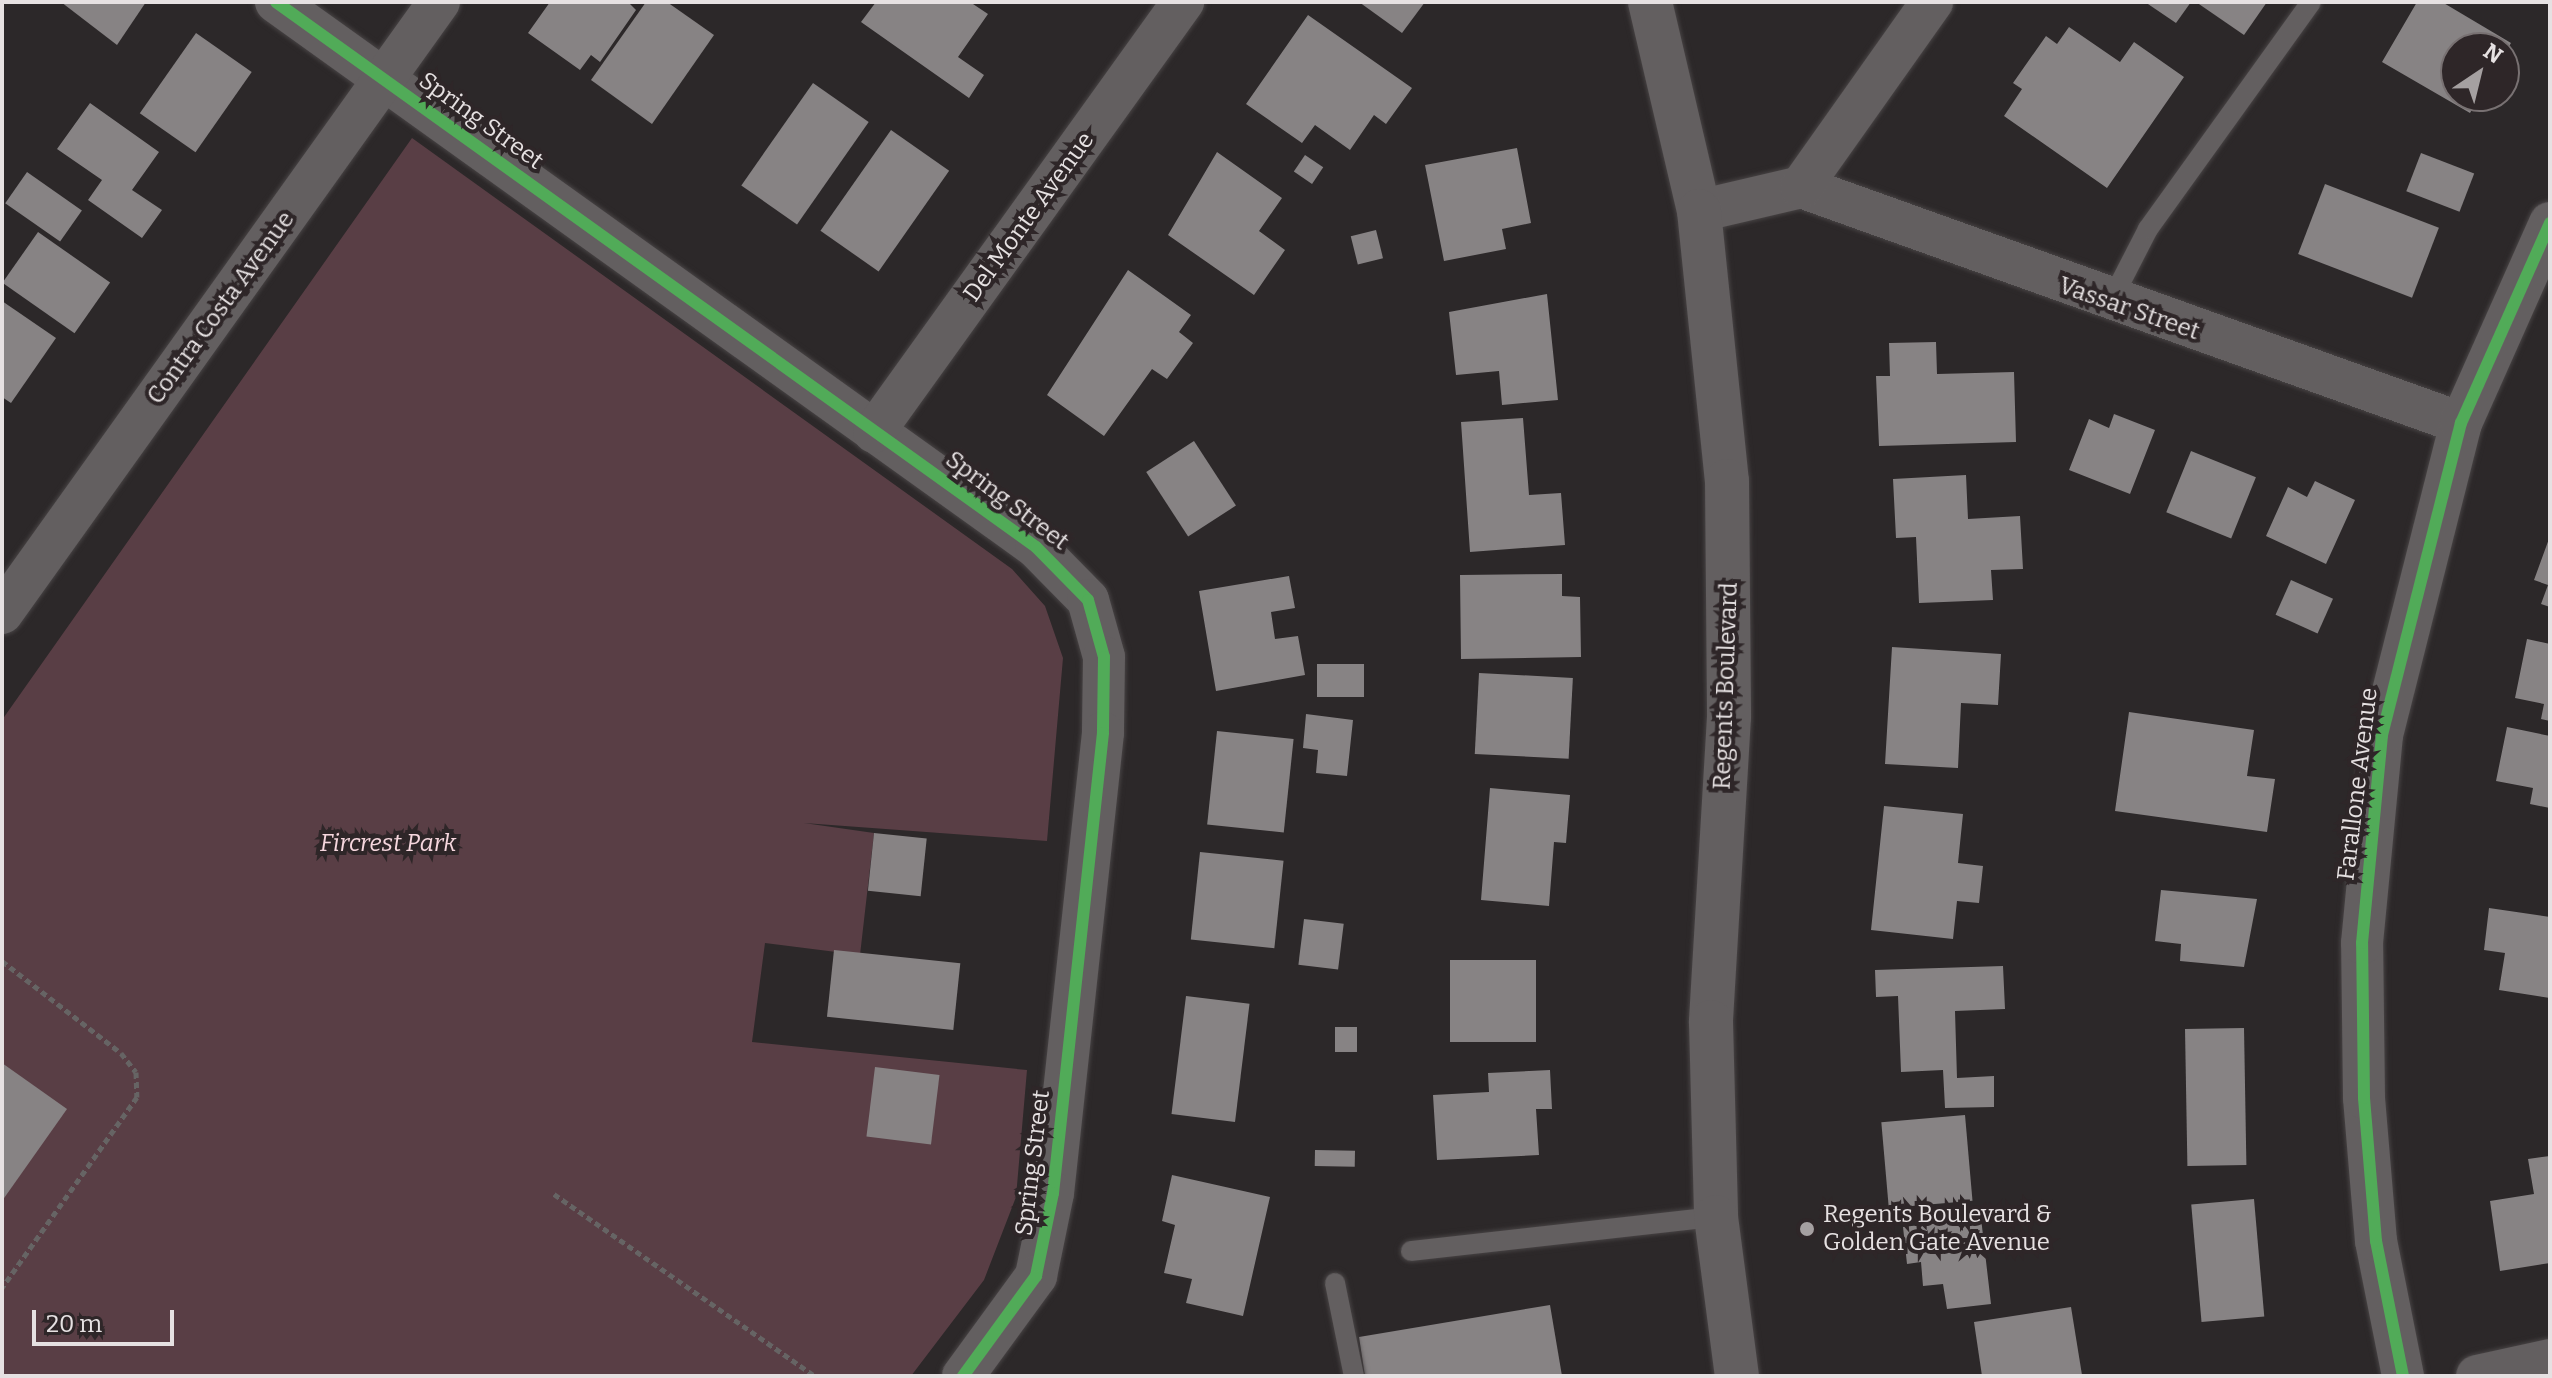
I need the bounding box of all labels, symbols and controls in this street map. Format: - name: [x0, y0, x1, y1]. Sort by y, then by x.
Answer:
- north arrow: [2440, 32, 2520, 112]
- text: N: [2478, 38, 2508, 69]
- street label: Spring Street: [413, 66, 549, 176]
- street label: Del Monte Avenue: [958, 127, 1100, 307]
- street label: Contra Costa Avenue: [141, 206, 301, 410]
- street label: Vassar Street: [2055, 271, 2203, 347]
- street label: Spring Street: [940, 445, 1074, 557]
- street label: Regents Boulevard: [1708, 582, 1744, 790]
- street label: Farallone Avenue: [2332, 686, 2384, 882]
- park label: Fircrest Park: [320, 830, 456, 858]
- street label: Spring Street: [1010, 1089, 1056, 1237]
- place label: Regents Boulevard & Golden Gate Avenue: [1823, 1201, 2052, 1257]
- marker: Regents Boulevard & Golden Gate Avenue: [1798, 1220, 1816, 1238]
- scale bar: [36, 1294, 178, 1344]
- text: 20 m: [46, 1310, 102, 1338]

